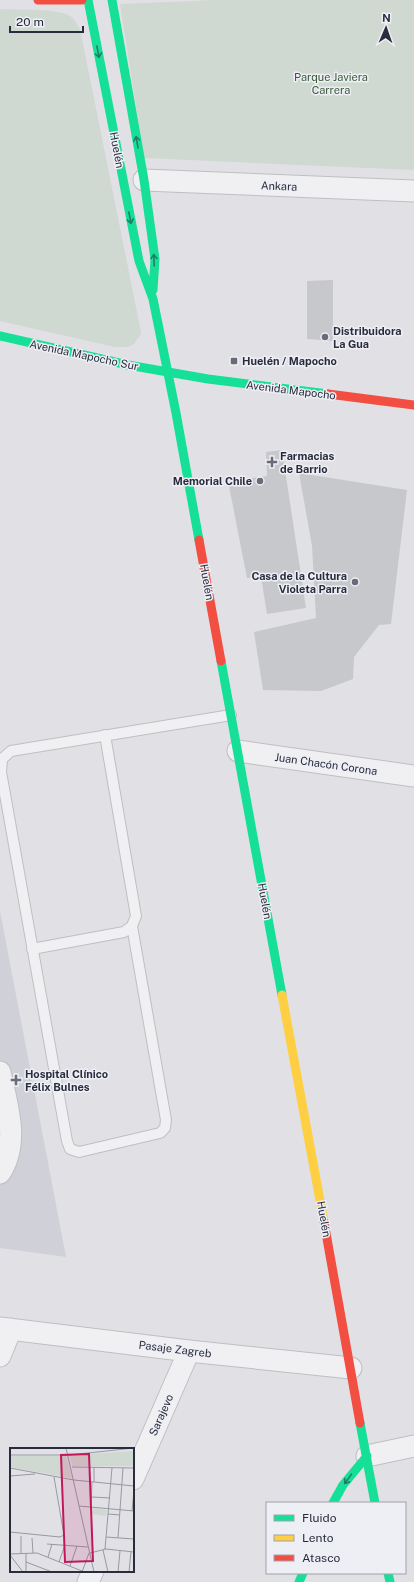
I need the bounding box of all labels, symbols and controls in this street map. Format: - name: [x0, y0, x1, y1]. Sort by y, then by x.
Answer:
- scale bar: [10, 8, 83, 34]
- north arrow: [366, 8, 406, 48]
- text: N: [382, 12, 391, 24]
- text: 20 m: [16, 15, 44, 29]
- one-way arrow: [94, 45, 102, 58]
- park label: Parque Javiera Carrera: [294, 71, 368, 96]
- street label: Huelén: [108, 131, 126, 169]
- one-way arrow: [133, 136, 141, 149]
- street label: Ankara: [261, 179, 297, 193]
- one-way arrow: [127, 211, 135, 224]
- one-way arrow: [150, 254, 158, 267]
- place label: Distribuidora La Gua: [333, 325, 402, 350]
- marker: Distribuidora La Gua: [320, 332, 330, 342]
- street label: Avenida Mapocho Sur: [28, 338, 140, 372]
- place label: Huelén / Mapocho: [242, 355, 337, 367]
- marker: Huelén / Mapocho: [229, 356, 239, 366]
- street label: Avenida Mapocho: [245, 379, 337, 401]
- place label: Farmacias de Barrio: [280, 450, 335, 475]
- marker: Farmacias de Barrio: [267, 457, 277, 467]
- place label: Memorial Chile: [173, 475, 252, 487]
- marker: Memorial Chile: [255, 476, 265, 486]
- street label: Huelén: [198, 563, 216, 601]
- place label: Casa de la Cultura Violeta Parra: [251, 570, 347, 595]
- marker: Casa de la Cultura Violeta Parra: [350, 577, 360, 587]
- street label: Juan Chacón Corona: [274, 751, 378, 777]
- street label: Huelén: [256, 882, 274, 920]
- place label: Hospital Clínico Félix Bulnes: [25, 1068, 108, 1093]
- marker: Hospital Clínico Félix Bulnes: [10, 1074, 22, 1086]
- street label: Huelén: [315, 1200, 333, 1238]
- street label: Pasaje Zagreb: [138, 1339, 213, 1359]
- street label: Sarajevo: [147, 1392, 175, 1438]
- inset map: [10, 1448, 134, 1572]
- one-way arrow: [344, 1473, 352, 1484]
- legend: [266, 1502, 406, 1574]
- text: Fluido: [302, 1511, 337, 1525]
- text: Lento: [302, 1531, 334, 1545]
- text: Atasco: [302, 1551, 341, 1565]

